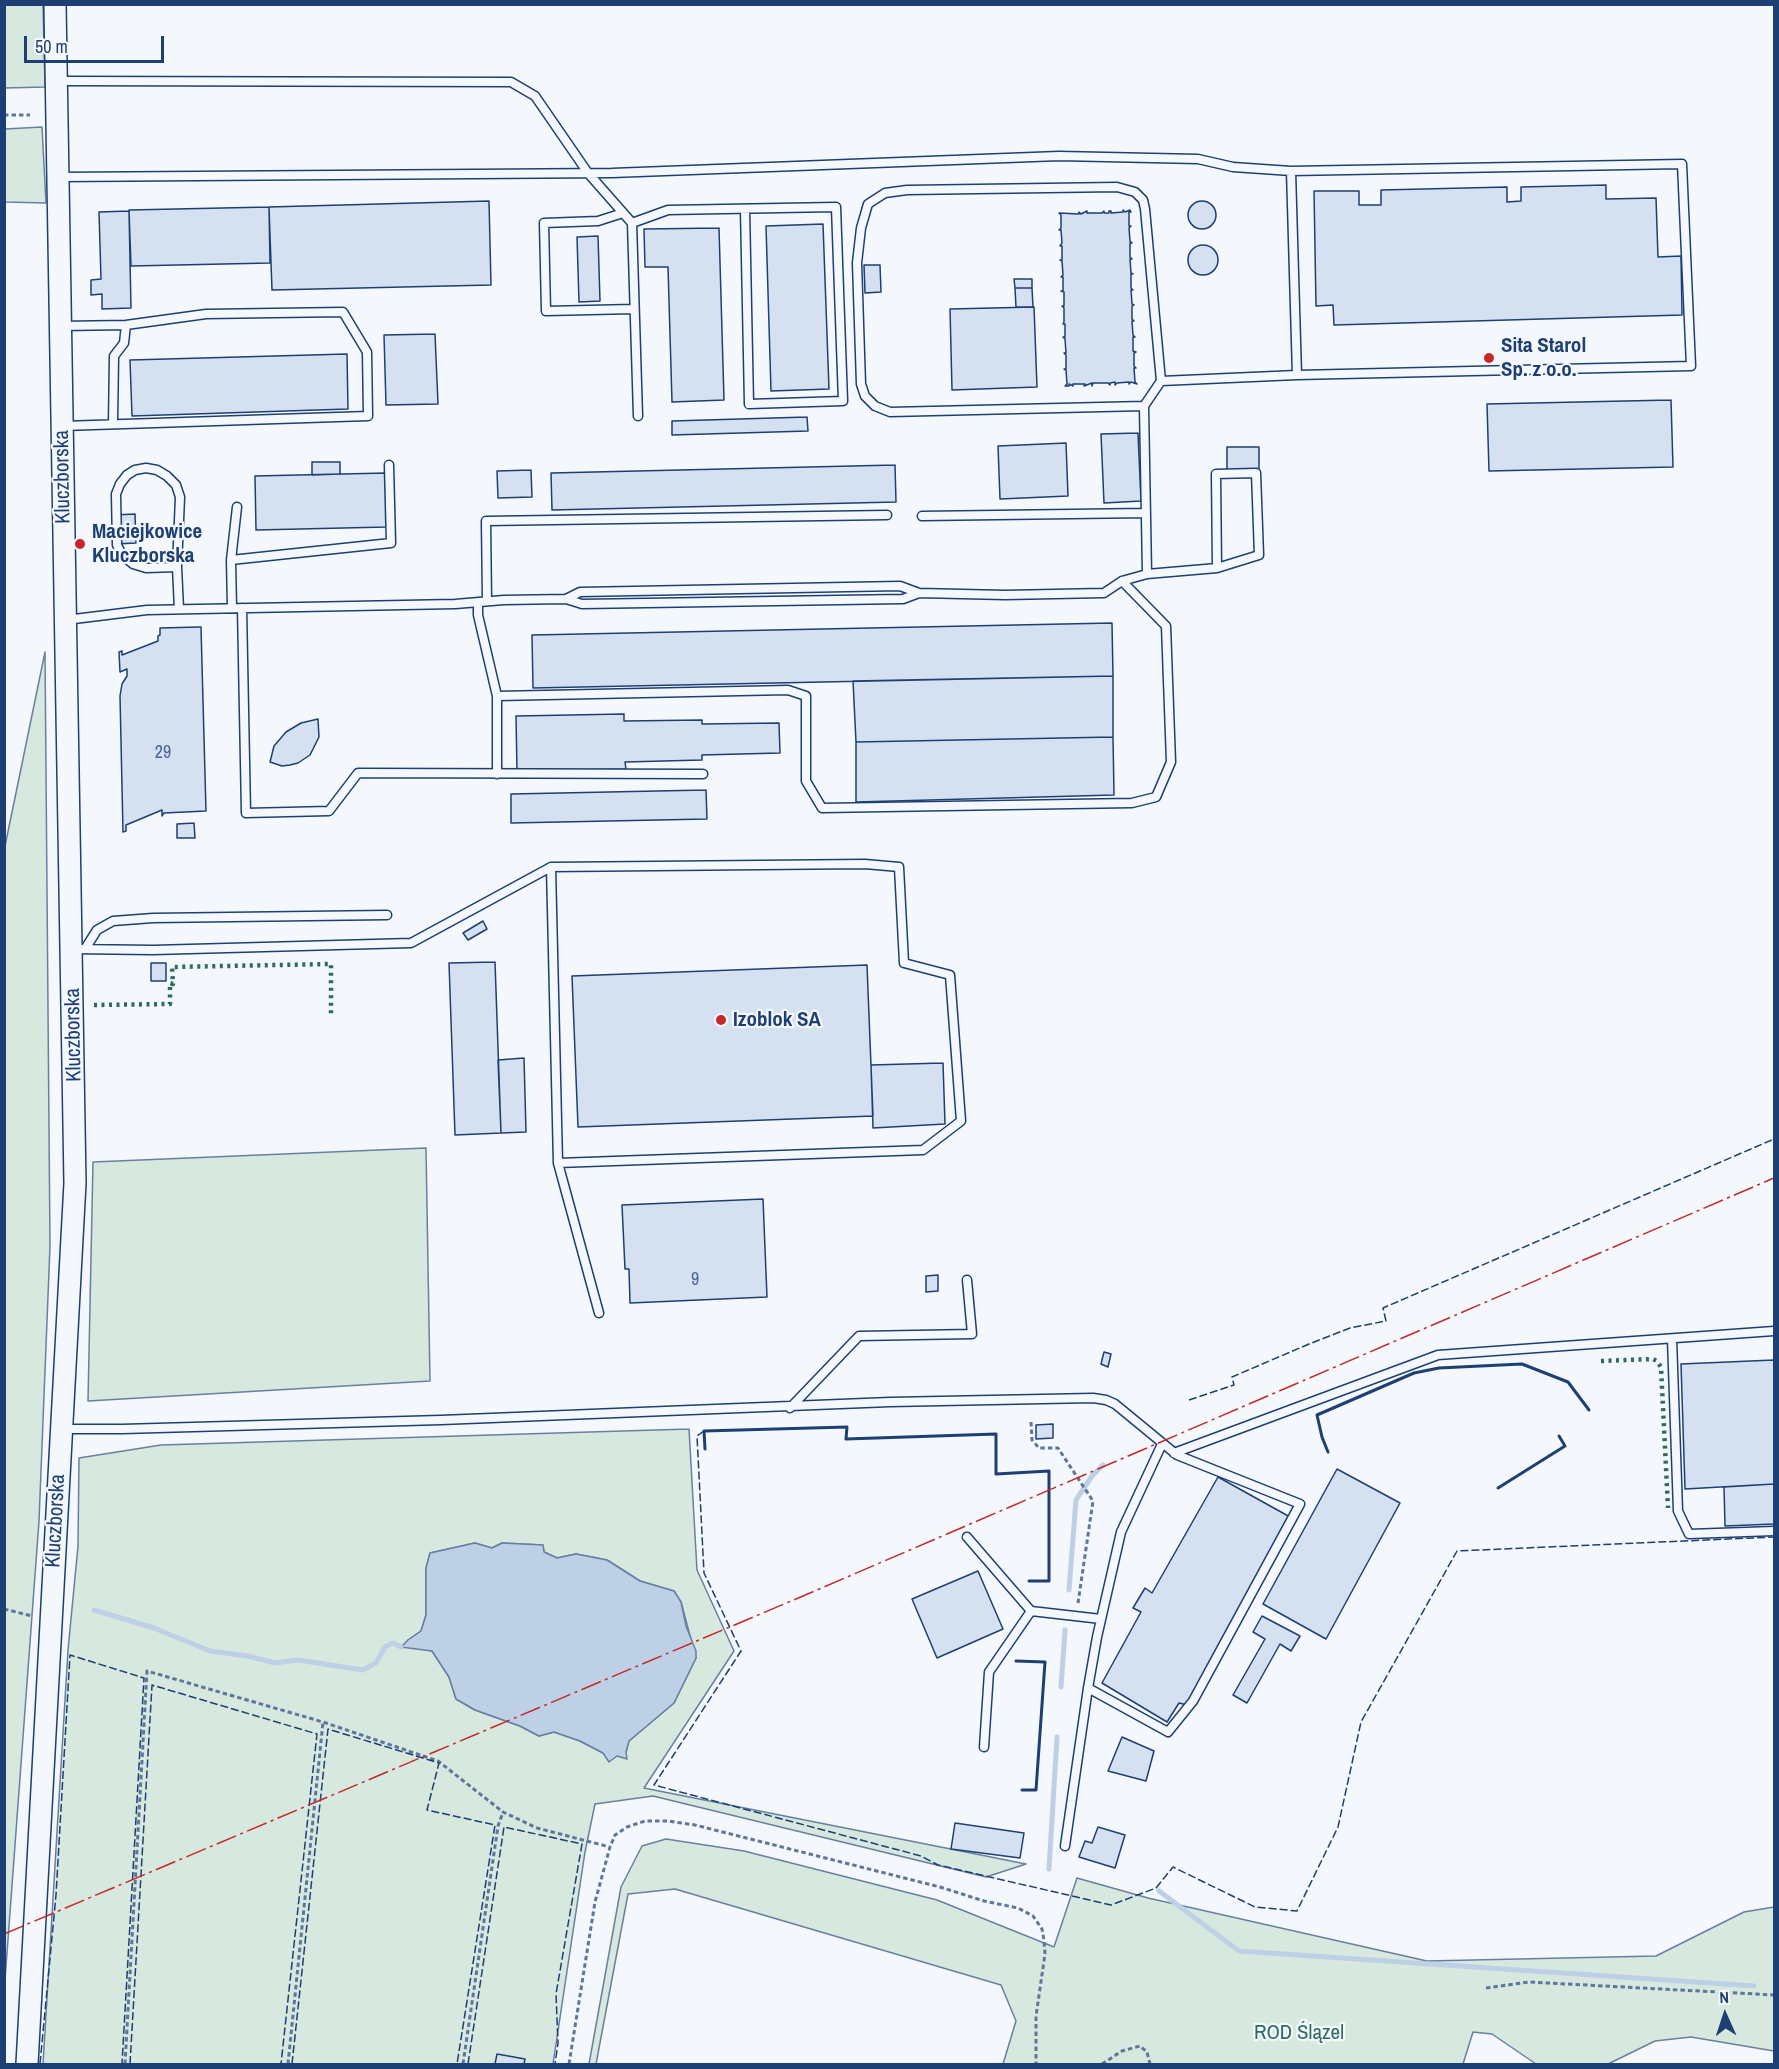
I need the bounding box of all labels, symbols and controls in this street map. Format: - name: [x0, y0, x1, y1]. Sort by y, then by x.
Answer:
- scale bar: [27, 24, 166, 62]
- text: 50 m: [35, 34, 68, 59]
- place label: Sita Starol Sp. z o.o.: [1501, 333, 1586, 383]
- marker: Sita Starol Sp. z o.o.: [1482, 351, 1496, 365]
- street label: Kluczborska: [50, 430, 76, 524]
- place label: Maciejkowice Kluczborska: [92, 519, 202, 569]
- marker: Maciejkowice Kluczborska: [73, 537, 87, 551]
- house number: 29: [155, 742, 171, 764]
- street label: Kluczborska: [61, 988, 87, 1082]
- place label: Izoblok SA: [733, 1007, 821, 1033]
- marker: Izoblok SA: [714, 1013, 728, 1027]
- house number: 9: [691, 1269, 699, 1291]
- street label: Kluczborska: [41, 1474, 71, 1568]
- north arrow: [1695, 1985, 1755, 2045]
- text: N: [1719, 1986, 1729, 2008]
- park label: ROD Ślązel: [1254, 2020, 1344, 2046]

